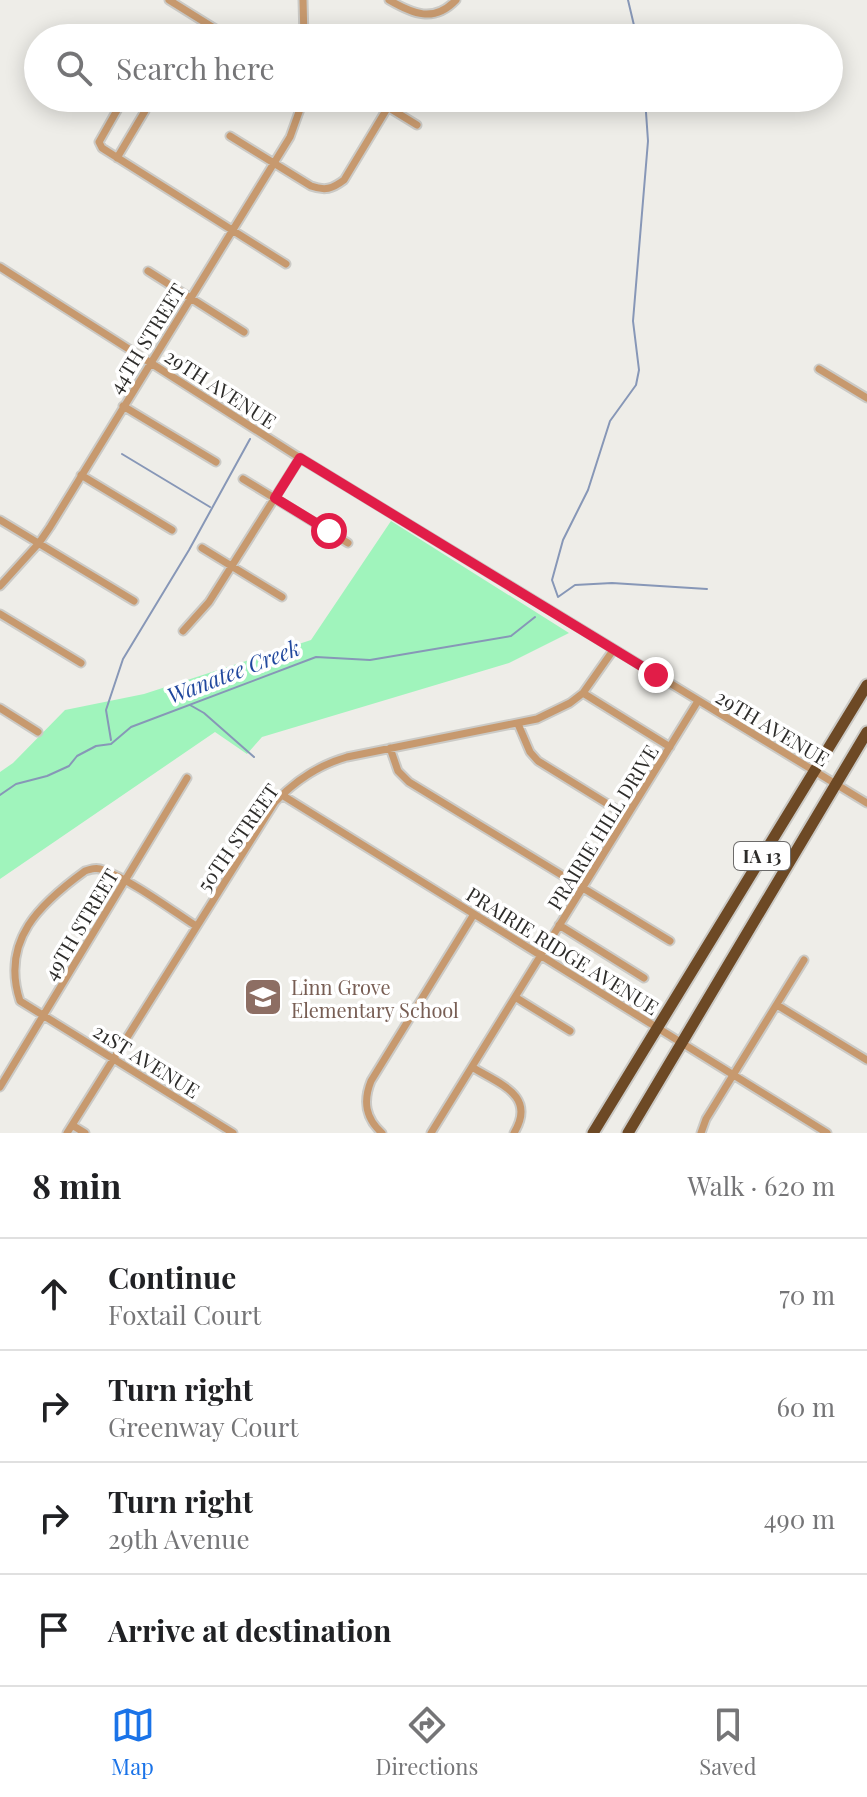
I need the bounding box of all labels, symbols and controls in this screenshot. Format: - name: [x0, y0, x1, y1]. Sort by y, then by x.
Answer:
- search box: [24, 24, 843, 112]
- icon: search: [52, 46, 96, 90]
- text: Search here: [116, 48, 275, 88]
- street label: 44TH STREET: [101, 278, 191, 398]
- street label: 29TH AVENUE: [160, 342, 282, 434]
- route start: [311, 513, 347, 549]
- water label: Wanatee Creek: [162, 632, 304, 710]
- route end: [638, 657, 674, 693]
- street label: 29TH AVENUE: [711, 682, 835, 772]
- street label: PRAIRIE HILL DRIVE: [540, 739, 664, 915]
- street label: 50TH STREET: [190, 778, 284, 896]
- road number: IA 13: [734, 842, 790, 870]
- street label: 49TH STREET: [36, 863, 124, 985]
- street label: PRAIRIE RIDGE AVENUE: [462, 880, 664, 1020]
- place label: Linn Grove Elementary School: [291, 973, 459, 1023]
- school or university icon: Linn Grove Elementary School: [242, 976, 284, 1018]
- street label: 21ST AVENUE: [89, 1017, 205, 1103]
- text: 8 min: [32, 1162, 121, 1208]
- text: Walk · 620 m: [688, 1168, 835, 1203]
- text: Continue: [108, 1257, 236, 1297]
- icon: ahead: [32, 1272, 76, 1316]
- text: 70 m: [779, 1277, 835, 1312]
- text: Foxtail Court: [108, 1297, 261, 1332]
- text: Turn right: [108, 1369, 253, 1409]
- icon: right: [32, 1384, 76, 1428]
- text: 60 m: [776, 1389, 835, 1424]
- text: Greenway Court: [108, 1409, 299, 1444]
- text: Turn right: [108, 1481, 253, 1521]
- icon: right: [32, 1496, 76, 1540]
- text: 490 m: [764, 1501, 835, 1536]
- text: 29th Avenue: [108, 1521, 250, 1556]
- icon: arrive: [32, 1608, 76, 1652]
- text: Arrive at destination: [108, 1610, 391, 1650]
- tab: Map: [111, 1703, 155, 1781]
- tab: Directions: [376, 1703, 478, 1781]
- tab: Saved: [699, 1703, 757, 1781]

